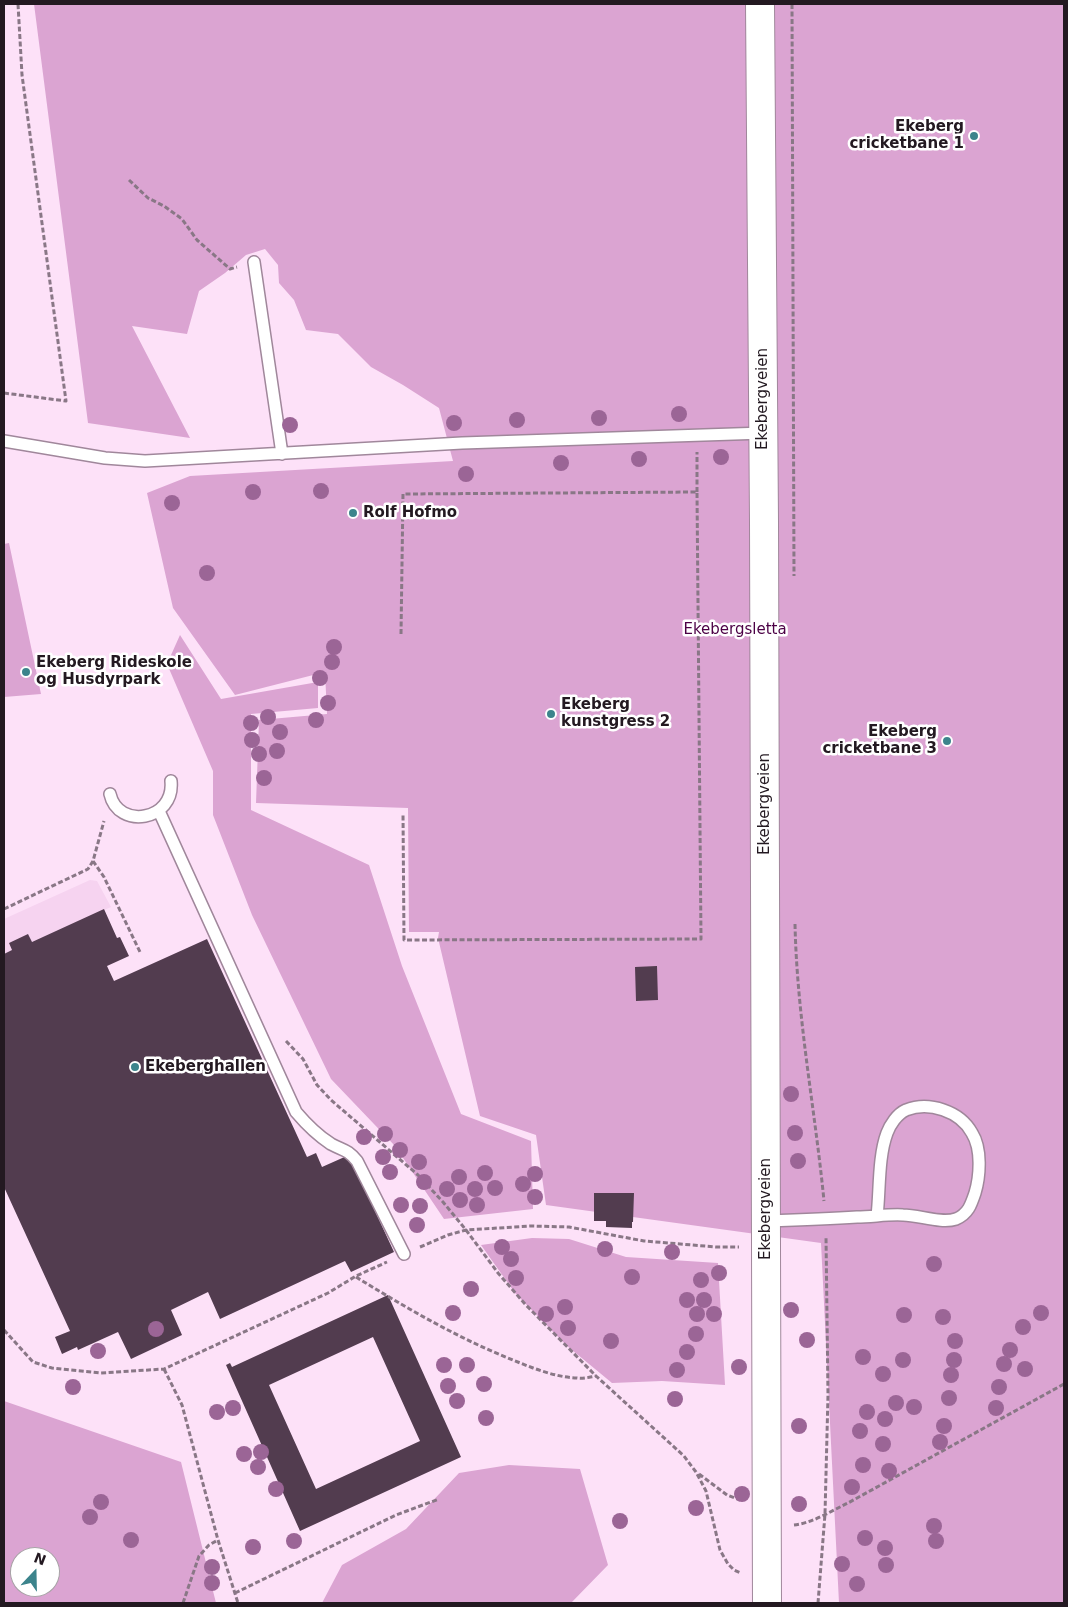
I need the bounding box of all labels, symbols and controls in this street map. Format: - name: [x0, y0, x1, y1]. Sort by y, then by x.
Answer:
- place label: Ekeberg cricketbane 1: [849, 118, 964, 153]
- marker: Ekeberg cricketbane 1: [968, 130, 980, 142]
- street label: Ekebergveien: [754, 348, 772, 450]
- place label: Rolf Hofmo: [363, 504, 457, 522]
- marker: Rolf Hofmo: [347, 507, 359, 519]
- park label: Ekebergsletta: [683, 621, 787, 639]
- place label: Ekeberg Rideskole og Husdyrpark: [36, 654, 192, 689]
- marker: Ekeberg Rideskole og Husdyrpark: [20, 666, 32, 678]
- place label: Ekeberg kunstgress 2: [561, 696, 670, 731]
- marker: Ekeberg kunstgress 2: [545, 708, 557, 720]
- place label: Ekeberg cricketbane 3: [822, 723, 937, 758]
- marker: Ekeberg cricketbane 3: [941, 735, 953, 747]
- street label: Ekebergveien: [756, 753, 774, 855]
- place label: Ekeberghallen: [145, 1058, 266, 1076]
- marker: Ekeberghallen: [129, 1061, 141, 1073]
- street label: Ekebergveien: [757, 1158, 775, 1260]
- north arrow: [10, 1547, 60, 1597]
- text: N: [32, 1549, 48, 1568]

